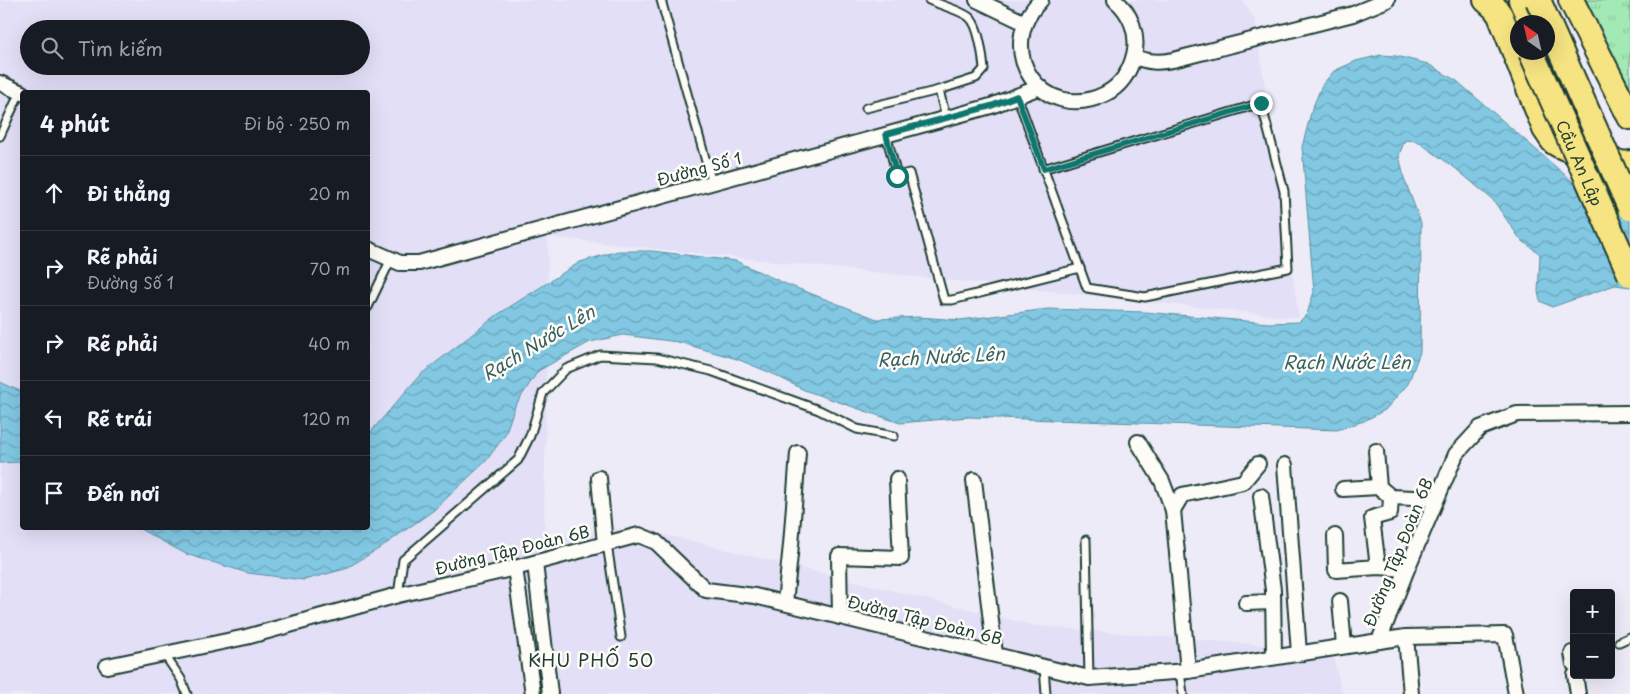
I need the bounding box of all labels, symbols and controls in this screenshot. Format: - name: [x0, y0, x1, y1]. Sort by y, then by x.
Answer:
- north arrow: [1510, 15, 1555, 60]
- search box: [20, 20, 370, 75]
- icon: search: [38, 34, 66, 62]
- text: Tìm kiếm: [78, 34, 163, 62]
- route end: [1250, 92, 1273, 115]
- text: 4 phút: [40, 107, 110, 139]
- text: Đi bộ · 250 m: [244, 111, 350, 135]
- street label: Cầu An Lập: [1551, 116, 1610, 209]
- street label: Đường Số 1: [654, 145, 744, 191]
- route start: [886, 165, 909, 188]
- icon: ahead: [40, 179, 68, 207]
- text: Đi thẳng: [87, 179, 170, 207]
- text: 20 m: [309, 181, 350, 205]
- text: Rẽ phải: [87, 242, 158, 270]
- icon: right: [40, 254, 68, 282]
- text: 70 m: [310, 256, 350, 280]
- text: Đường Số 1: [87, 270, 174, 294]
- water label: Rạch Nước Lên: [476, 297, 601, 386]
- icon: right: [40, 329, 68, 357]
- text: Rẽ phải: [87, 329, 158, 357]
- text: 40 m: [308, 331, 350, 355]
- water label: Rạch Nước Lên: [877, 339, 1006, 373]
- water label: Rạch Nước Lên: [1283, 348, 1412, 375]
- icon: left: [40, 404, 68, 432]
- text: Rẽ trái: [87, 404, 152, 432]
- text: 120 m: [303, 406, 350, 430]
- street label: Đường Tập Đoàn 6B: [1356, 474, 1438, 630]
- icon: arrive: [40, 479, 68, 507]
- text: Đến nơi: [87, 479, 160, 507]
- street label: Đường Tập Đoàn 6B: [432, 518, 592, 580]
- street label: Đường Tập Đoàn 6B: [845, 588, 1005, 650]
- map controls: [1570, 589, 1615, 679]
- button: +: [1570, 589, 1615, 634]
- button: −: [1570, 634, 1615, 679]
- district label: KHU PHỐ 50: [528, 645, 654, 673]

